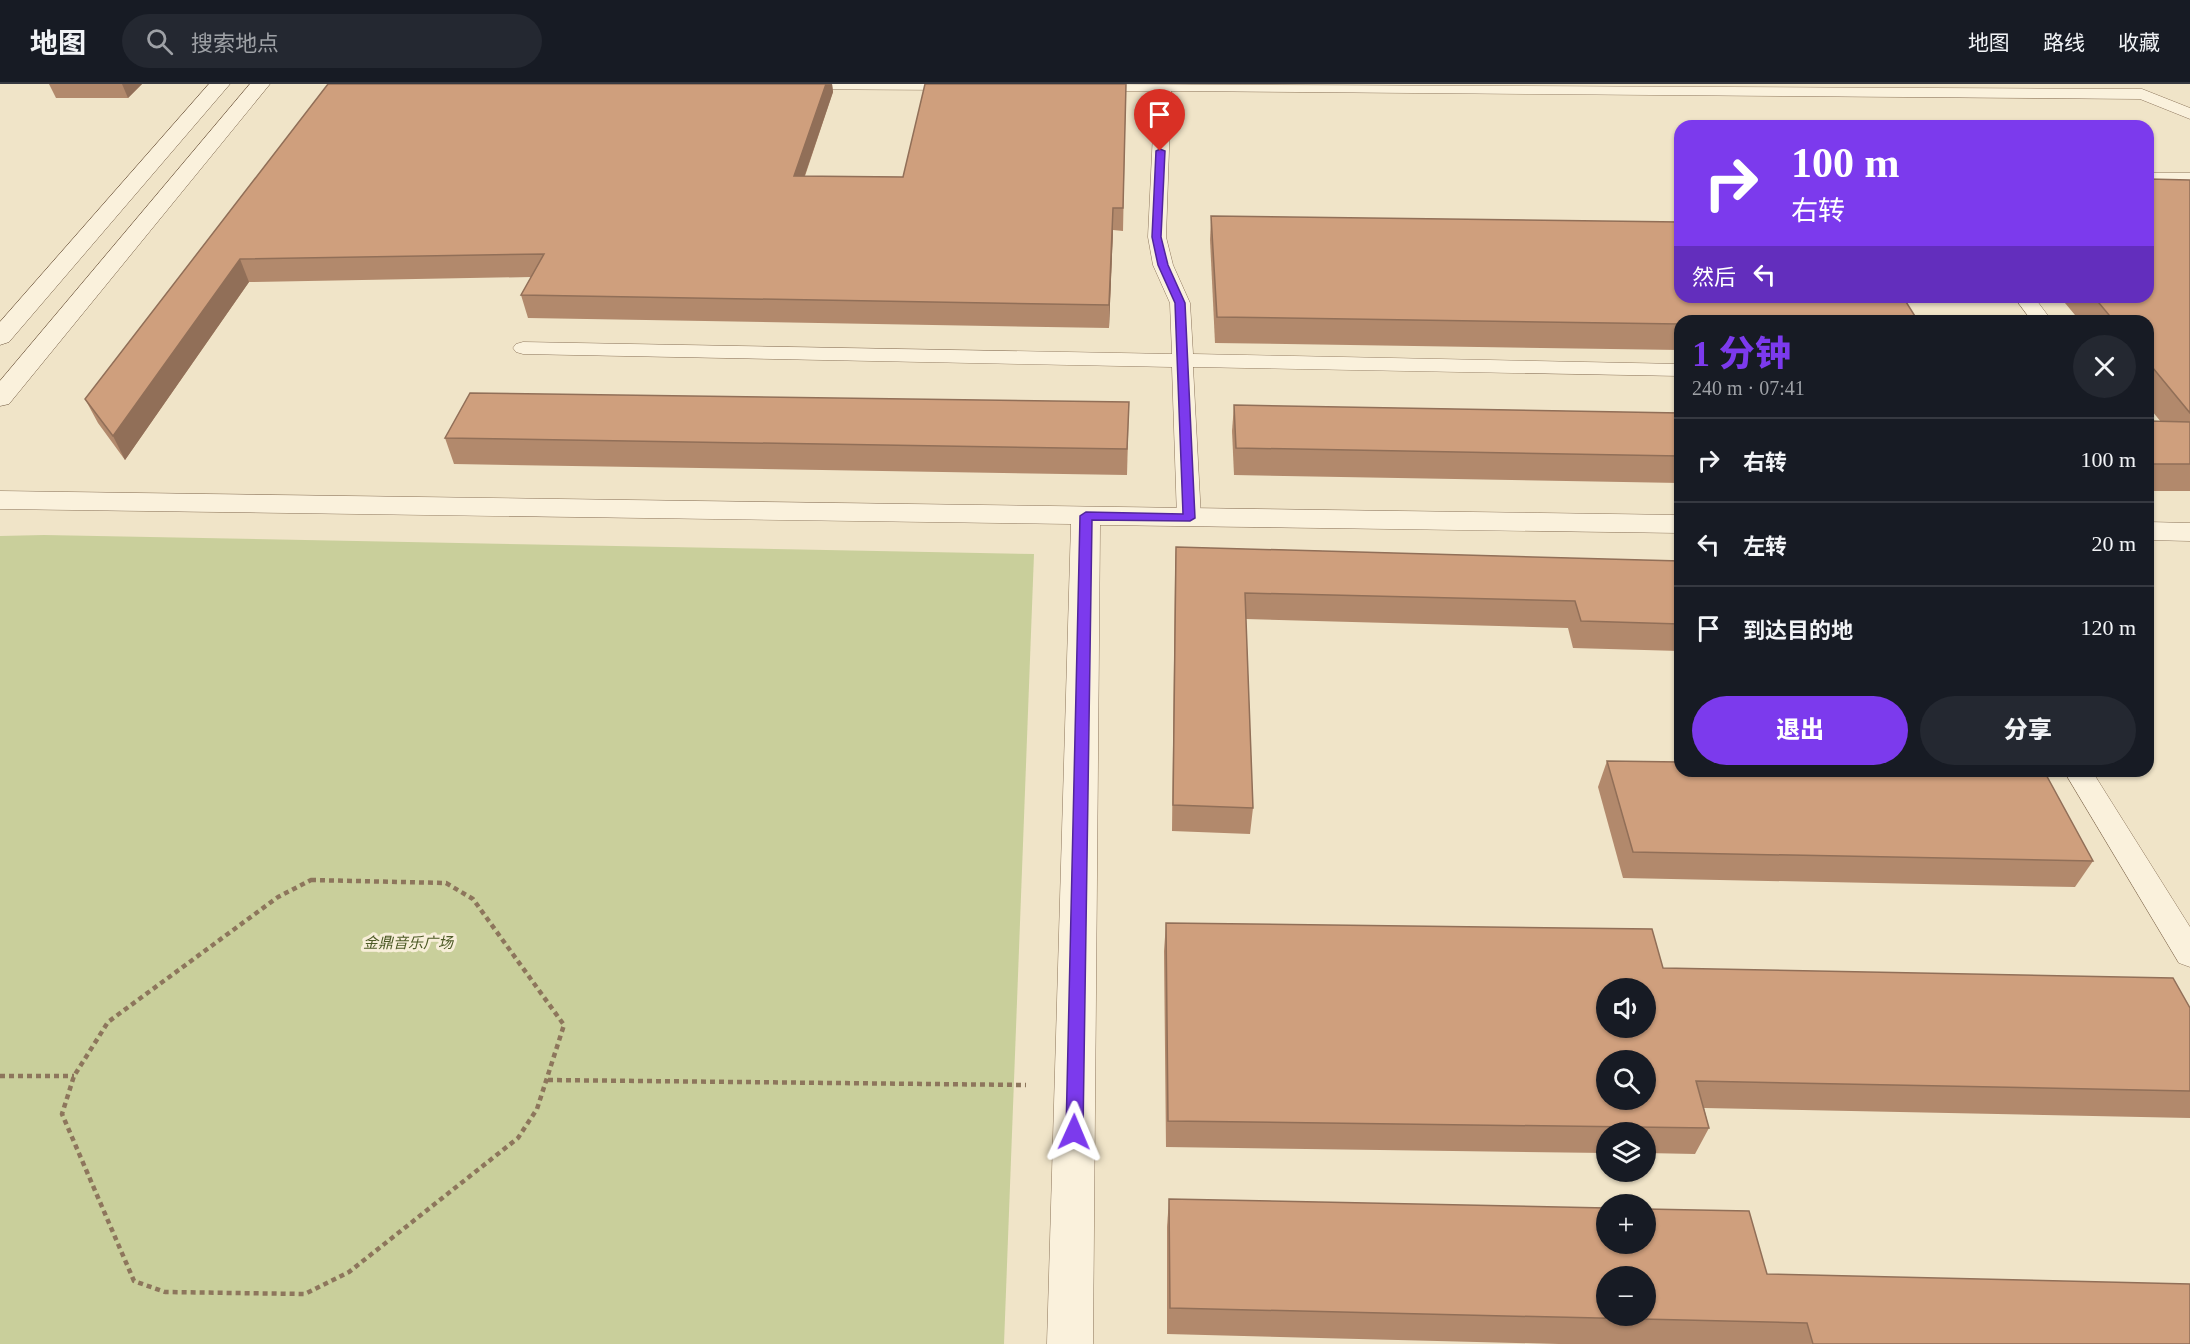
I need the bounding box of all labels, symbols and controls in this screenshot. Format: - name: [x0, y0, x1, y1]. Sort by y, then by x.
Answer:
- search box: [122, 14, 542, 68]
- icon: search: [143, 25, 176, 58]
- text: 地图: [30, 28, 86, 59]
- text: 搜索地点: [191, 31, 279, 56]
- text: 地图: [1968, 31, 2010, 55]
- text: 路线: [2043, 31, 2085, 55]
- text: 收藏: [2118, 31, 2160, 55]
- pin: [1134, 89, 1185, 151]
- icon: arrive: [1143, 98, 1176, 131]
- text: 100 m: [1791, 140, 1900, 186]
- icon: right: [1692, 144, 1770, 222]
- text: 右转: [1791, 196, 1845, 226]
- icon: left: [1748, 258, 1781, 291]
- text: 然后: [1692, 265, 1736, 290]
- text: 1 分钟: [1692, 334, 1791, 374]
- button: close: [2073, 335, 2136, 398]
- text: 240 m · 07:41: [1692, 377, 1805, 399]
- icon: right: [1692, 444, 1725, 477]
- text: 100 m: [2080, 447, 2136, 472]
- text: 右转: [1743, 450, 1787, 475]
- icon: left: [1692, 528, 1725, 561]
- text: 20 m: [2091, 531, 2136, 556]
- text: 左转: [1743, 534, 1787, 559]
- icon: arrive: [1692, 612, 1725, 645]
- text: 120 m: [2080, 615, 2136, 640]
- text: 到达目的地: [1743, 618, 1853, 643]
- button: 退出: [1692, 696, 1908, 765]
- button: 分享: [1920, 696, 2136, 765]
- park label: 金鼎音乐广场: [363, 935, 455, 951]
- map controls: [1596, 978, 1656, 1326]
- button: sound: [1596, 978, 1656, 1038]
- button: search: [1596, 1050, 1656, 1110]
- position arrow: [1042, 1100, 1106, 1164]
- button: layers: [1596, 1122, 1656, 1182]
- button: +: [1596, 1194, 1656, 1254]
- button: −: [1596, 1266, 1656, 1326]

